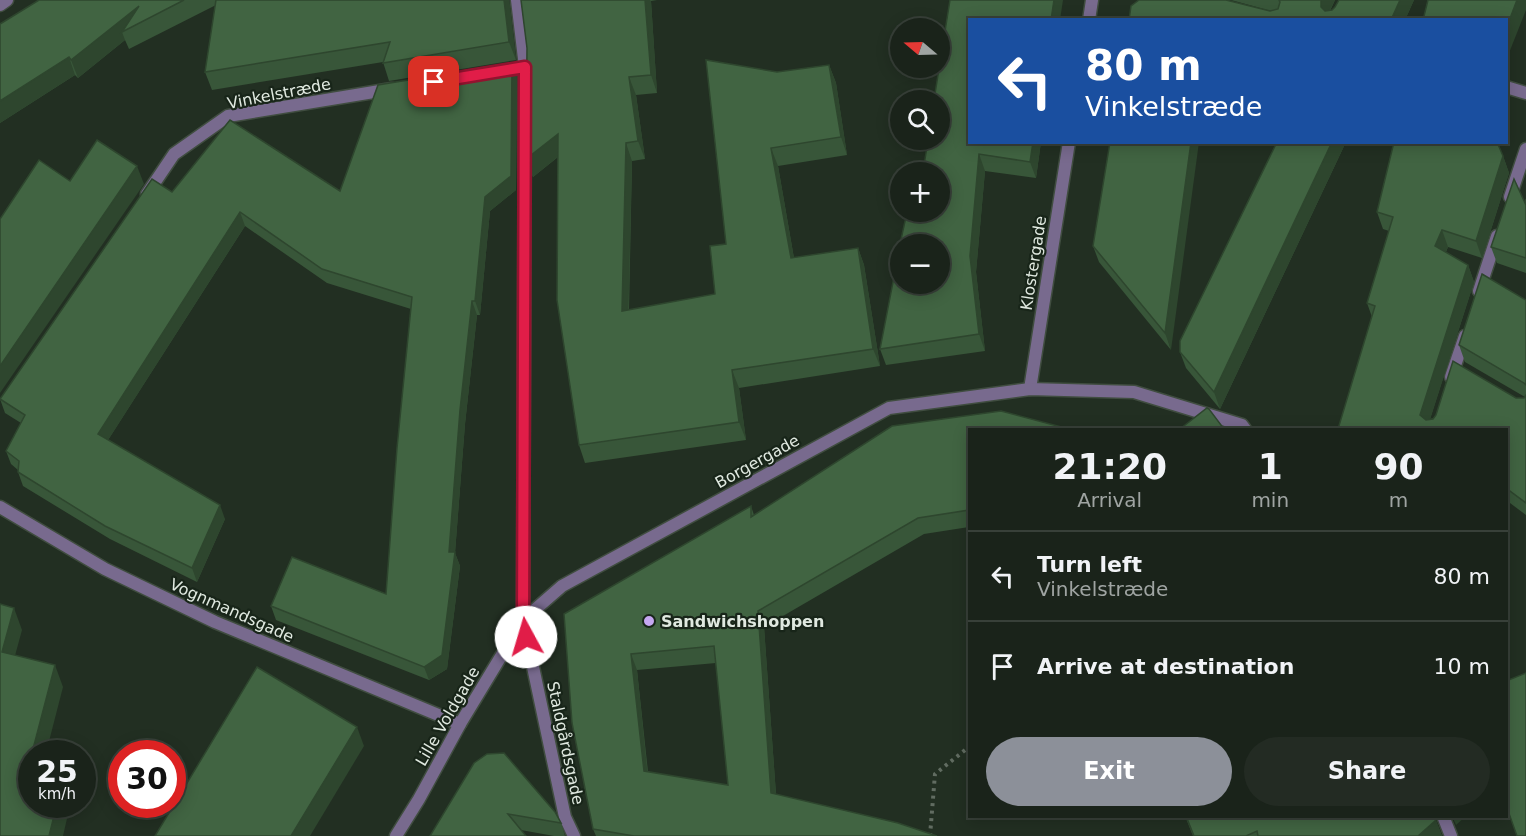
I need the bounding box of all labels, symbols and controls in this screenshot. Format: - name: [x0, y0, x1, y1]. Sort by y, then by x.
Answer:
- north arrow: [890, 18, 950, 78]
- map controls: [890, 18, 950, 294]
- text: 80 m: [1085, 41, 1202, 90]
- icon: left: [986, 42, 1064, 120]
- pin: [408, 56, 459, 107]
- icon: arrive: [417, 65, 450, 98]
- street label: Vinkelstræde: [226, 74, 332, 113]
- button: search: [890, 90, 950, 150]
- text: Vinkelstræde: [1085, 91, 1262, 122]
- button: +: [890, 162, 950, 222]
- street label: Klostergade: [1017, 214, 1050, 312]
- button: −: [890, 234, 950, 294]
- street label: Borgergade: [712, 431, 803, 492]
- text: 21:20: [1052, 446, 1167, 487]
- text: 1: [1258, 446, 1283, 487]
- text: 90: [1373, 446, 1424, 487]
- text: Arrival: [1077, 488, 1142, 512]
- text: min: [1251, 488, 1289, 512]
- text: m: [1389, 488, 1408, 512]
- text: Turn left: [1037, 552, 1142, 577]
- icon: left: [986, 560, 1019, 593]
- text: 80 m: [1434, 564, 1490, 589]
- street label: Vognmandsgade: [167, 575, 297, 646]
- text: Vinkelstræde: [1037, 577, 1168, 601]
- position arrow: [494, 605, 558, 669]
- place label: Sandwichshoppen: [661, 612, 824, 631]
- marker: Sandwichshoppen: [642, 614, 656, 628]
- icon: arrive: [986, 650, 1019, 683]
- text: Arrive at destination: [1037, 654, 1294, 679]
- text: 10 m: [1434, 654, 1490, 679]
- street label: Lille Voldgade: [411, 663, 483, 769]
- street label: Staldgårdsgade: [543, 680, 588, 806]
- button: Exit: [986, 737, 1232, 806]
- button: Share: [1244, 737, 1490, 806]
- speed limit sign: 30: [108, 740, 186, 818]
- text: 25: [36, 754, 78, 789]
- text: km/h: [38, 785, 76, 803]

